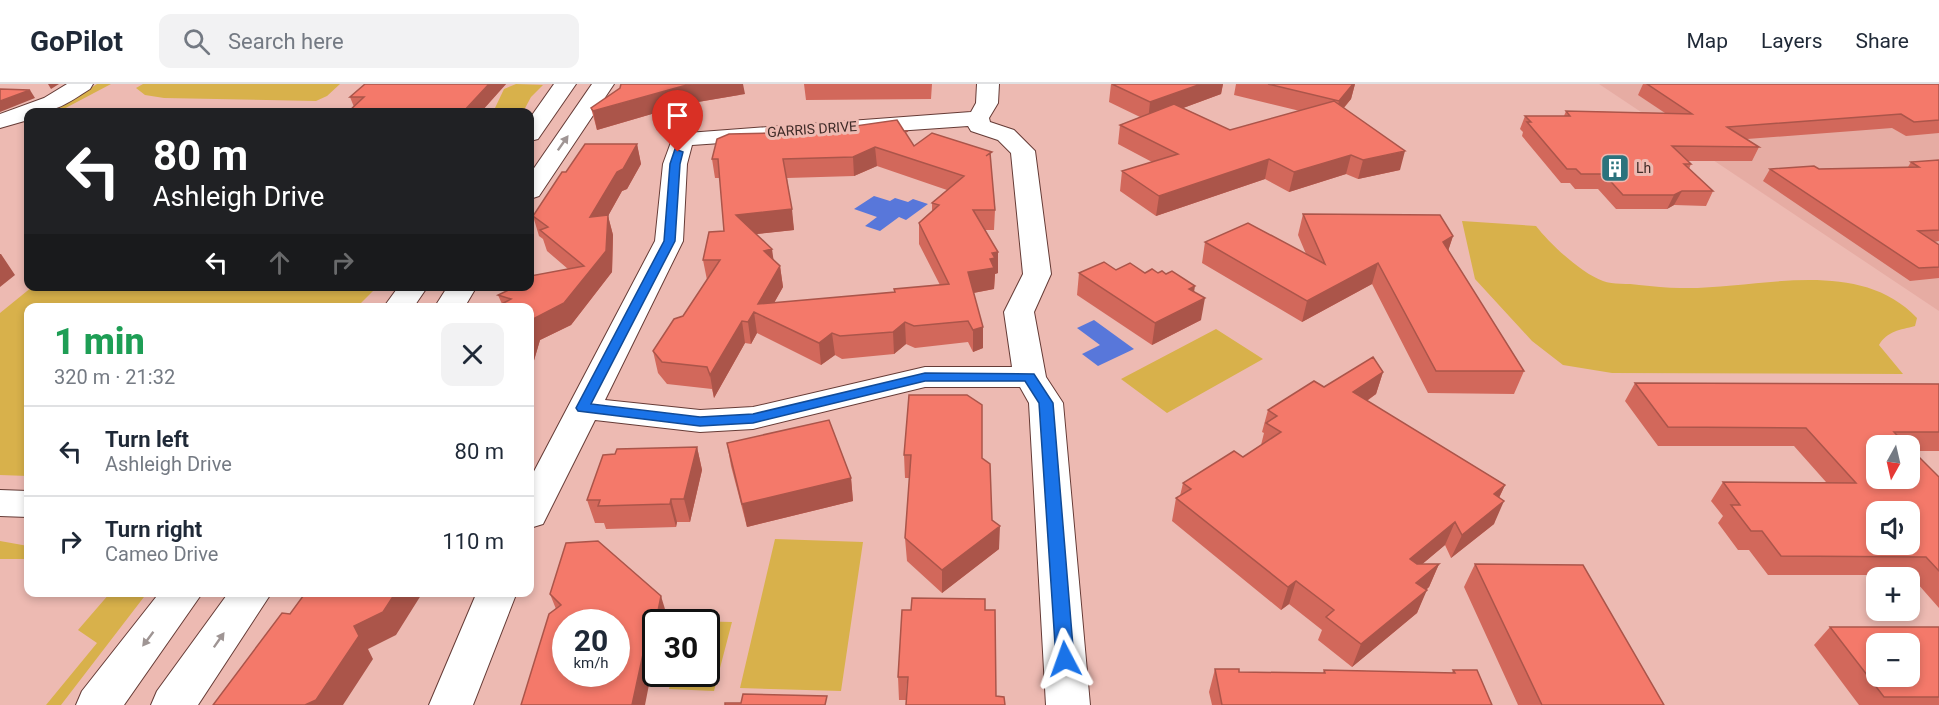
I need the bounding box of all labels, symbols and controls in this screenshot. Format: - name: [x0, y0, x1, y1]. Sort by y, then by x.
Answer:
- search box: [159, 14, 579, 68]
- text: GoPilot: [30, 25, 123, 58]
- icon: search: [180, 25, 213, 58]
- text: Search here: [228, 29, 344, 54]
- text: Map: [1686, 29, 1728, 53]
- text: Layers: [1761, 29, 1822, 53]
- text: Share: [1855, 29, 1909, 53]
- pin: [652, 90, 703, 152]
- icon: arrive: [661, 99, 694, 132]
- street label: GARRIS DRIVE: [767, 118, 857, 140]
- text: 80 m: [153, 131, 248, 180]
- icon: left: [54, 132, 132, 210]
- one-way arrow: [557, 135, 568, 151]
- building icon: Lh: [1599, 152, 1631, 184]
- place label: Lh: [1636, 160, 1651, 176]
- text: Ashleigh Drive: [153, 181, 324, 213]
- icon: left: [200, 246, 233, 279]
- icon: ahead: [263, 246, 296, 279]
- icon: right: [326, 246, 359, 279]
- text: 1 min: [54, 321, 145, 363]
- button: close: [441, 323, 504, 386]
- text: 320 m · 21:32: [54, 365, 175, 389]
- text: Turn left: [105, 427, 189, 452]
- icon: left: [54, 435, 87, 468]
- north arrow: [1866, 435, 1920, 489]
- map controls: [1866, 435, 1920, 687]
- text: 80 m: [455, 439, 504, 464]
- text: Ashleigh Drive: [105, 452, 232, 476]
- button: sound: [1866, 501, 1920, 555]
- text: Turn right: [105, 517, 202, 542]
- icon: right: [54, 525, 87, 558]
- text: 110 m: [442, 529, 504, 554]
- text: Cameo Drive: [105, 542, 218, 566]
- button: +: [1866, 567, 1920, 621]
- speed limit sign: 30: [642, 609, 720, 687]
- text: 20: [574, 623, 608, 658]
- position arrow: [1033, 627, 1097, 691]
- one-way arrow: [142, 632, 154, 647]
- one-way arrow: [212, 632, 224, 647]
- button: −: [1866, 633, 1920, 687]
- text: km/h: [573, 654, 609, 672]

